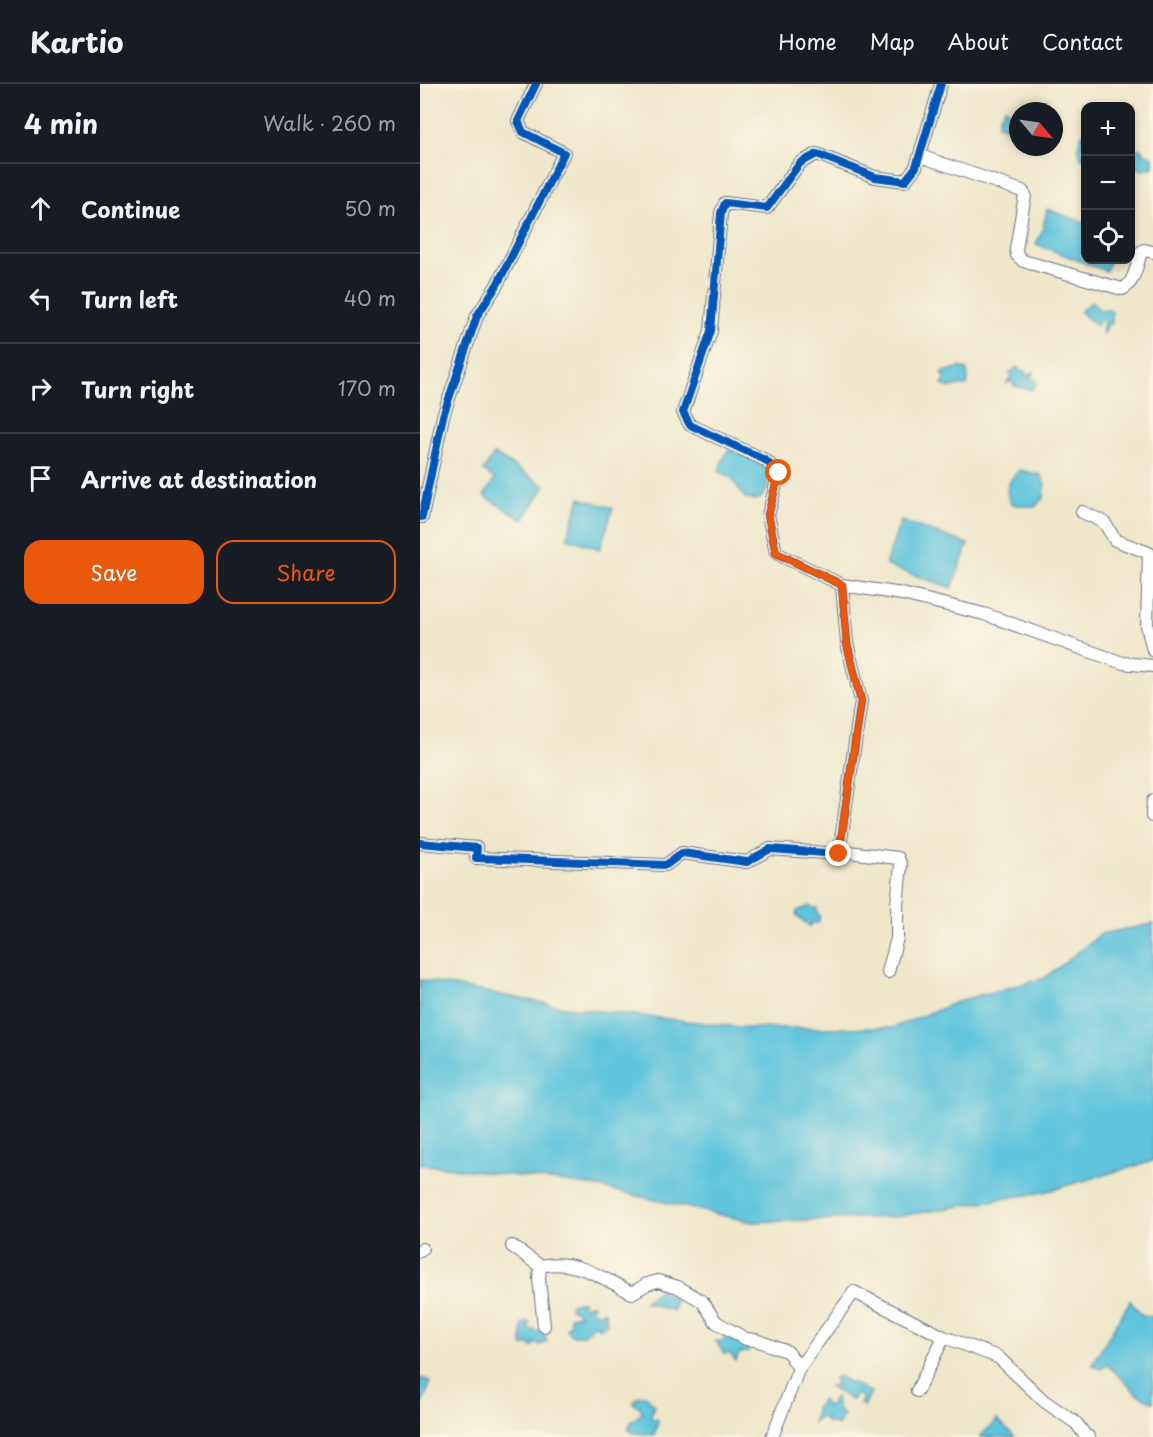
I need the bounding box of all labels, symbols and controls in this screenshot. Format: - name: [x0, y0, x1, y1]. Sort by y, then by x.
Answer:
- text: Kartio: [30, 20, 124, 63]
- text: Home: [778, 25, 837, 57]
- text: Map: [870, 25, 915, 57]
- text: About: [948, 25, 1009, 57]
- text: Contact: [1042, 25, 1123, 57]
- north arrow: [1009, 102, 1063, 156]
- map controls: [1081, 102, 1135, 264]
- button: +: [1081, 102, 1135, 156]
- text: 4 min: [24, 104, 98, 143]
- text: Walk · 260 m: [263, 108, 396, 138]
- button: −: [1081, 156, 1135, 210]
- icon: ahead: [24, 192, 57, 225]
- text: Continue: [81, 192, 180, 225]
- text: 50 m: [344, 193, 396, 223]
- button: locate: [1081, 210, 1135, 264]
- icon: left: [24, 282, 57, 315]
- text: Turn left: [81, 282, 178, 315]
- text: 40 m: [344, 283, 396, 313]
- icon: right: [24, 372, 57, 405]
- text: Turn right: [81, 372, 194, 405]
- text: 170 m: [338, 373, 396, 403]
- route start: [765, 459, 791, 485]
- icon: arrive: [24, 462, 57, 495]
- text: Arrive at destination: [81, 462, 317, 495]
- button: Save: [24, 540, 204, 604]
- button: Share: [216, 540, 396, 604]
- route end: [825, 840, 851, 866]

